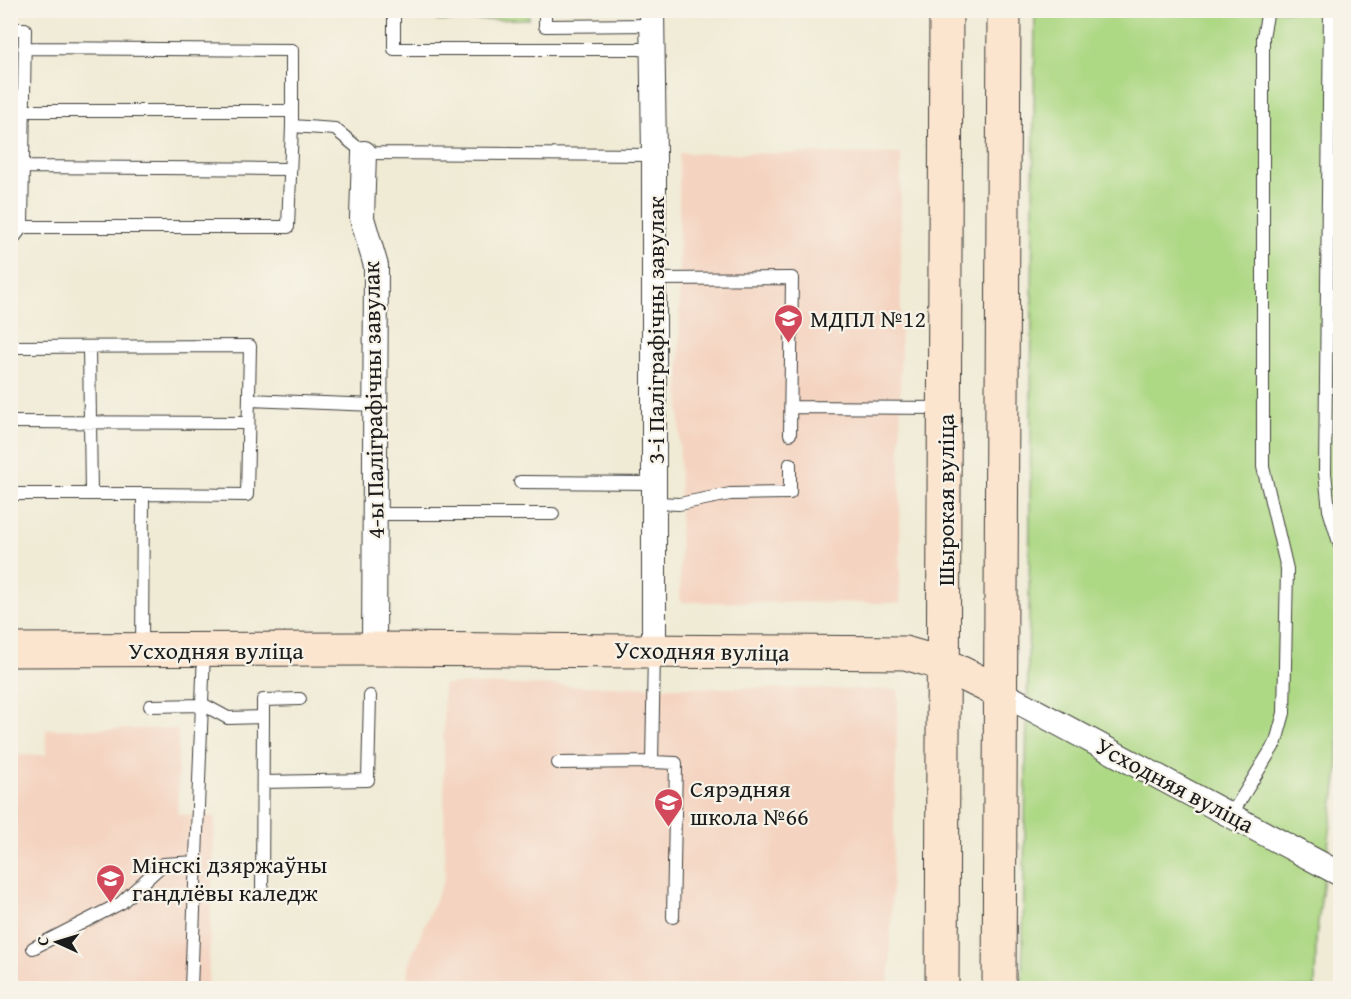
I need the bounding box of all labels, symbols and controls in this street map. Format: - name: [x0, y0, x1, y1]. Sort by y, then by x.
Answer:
- street label: 3-і Паліграфічны завулак: [638, 196, 673, 464]
- street label: 4-ы Паліграфічны завулак: [353, 260, 393, 539]
- place label: МДПЛ №12: [810, 301, 926, 336]
- school or university icon: МДПЛ №12: [773, 302, 805, 344]
- street label: Шырокая вуліца: [928, 413, 963, 586]
- street label: Усходняя вуліца: [614, 632, 790, 670]
- street label: Усходняя вуліца: [128, 633, 304, 668]
- street label: Усходняя вуліца: [1089, 728, 1261, 842]
- place label: Сярэдняя школа №66: [690, 771, 809, 834]
- school or university icon: Сярэдняя школа №66: [653, 786, 685, 828]
- place label: Мінскі дзяржаўны гандлёвы каледж: [132, 847, 327, 910]
- school or university icon: Мінскі дзяржаўны гандлёвы каледж: [95, 862, 127, 904]
- north arrow: [27, 912, 87, 972]
- text: С: [30, 936, 54, 946]

